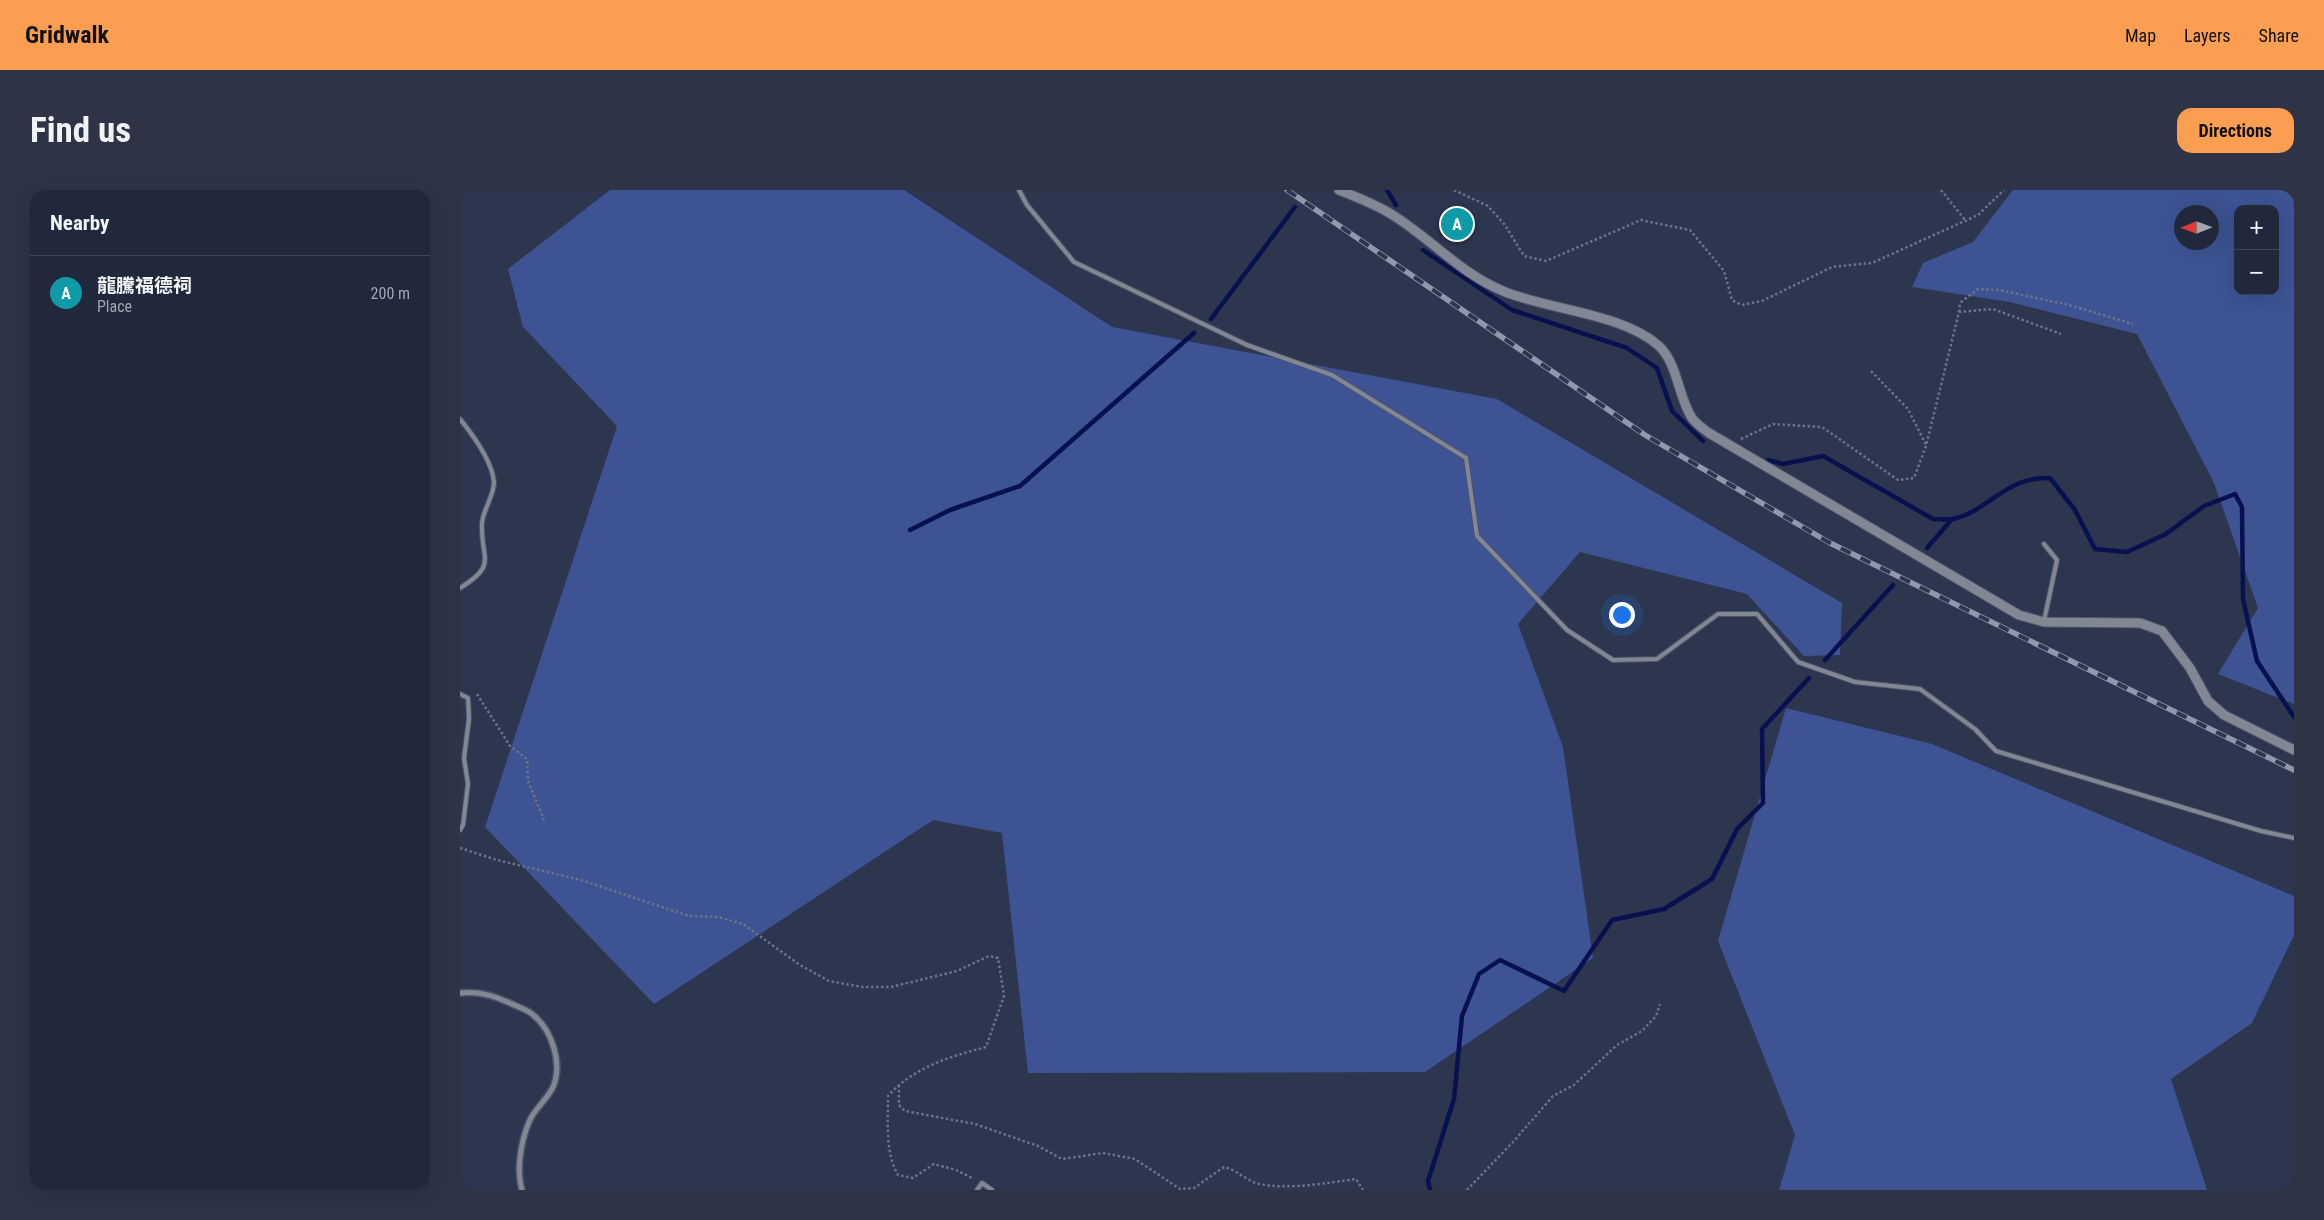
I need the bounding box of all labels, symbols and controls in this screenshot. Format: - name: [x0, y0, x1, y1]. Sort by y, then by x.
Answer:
- text: Gridwalk: [25, 21, 109, 49]
- text: Map: [2125, 25, 2156, 46]
- text: Layers: [2184, 25, 2231, 46]
- text: Share: [2259, 25, 2299, 46]
- button: Directions: [2177, 108, 2294, 153]
- text: Find us: [30, 110, 131, 151]
- pin: A: [1441, 205, 1473, 243]
- north arrow: [2174, 205, 2219, 250]
- map controls: [2234, 205, 2279, 295]
- button: +: [2234, 205, 2279, 250]
- text: Nearby: [50, 211, 109, 235]
- button: −: [2234, 250, 2279, 295]
- text: 龍騰福德祠: [97, 274, 192, 297]
- text: A: [61, 284, 71, 303]
- text: 200 m: [371, 284, 410, 303]
- text: Place: [97, 297, 132, 316]
- your location: [1609, 602, 1635, 628]

